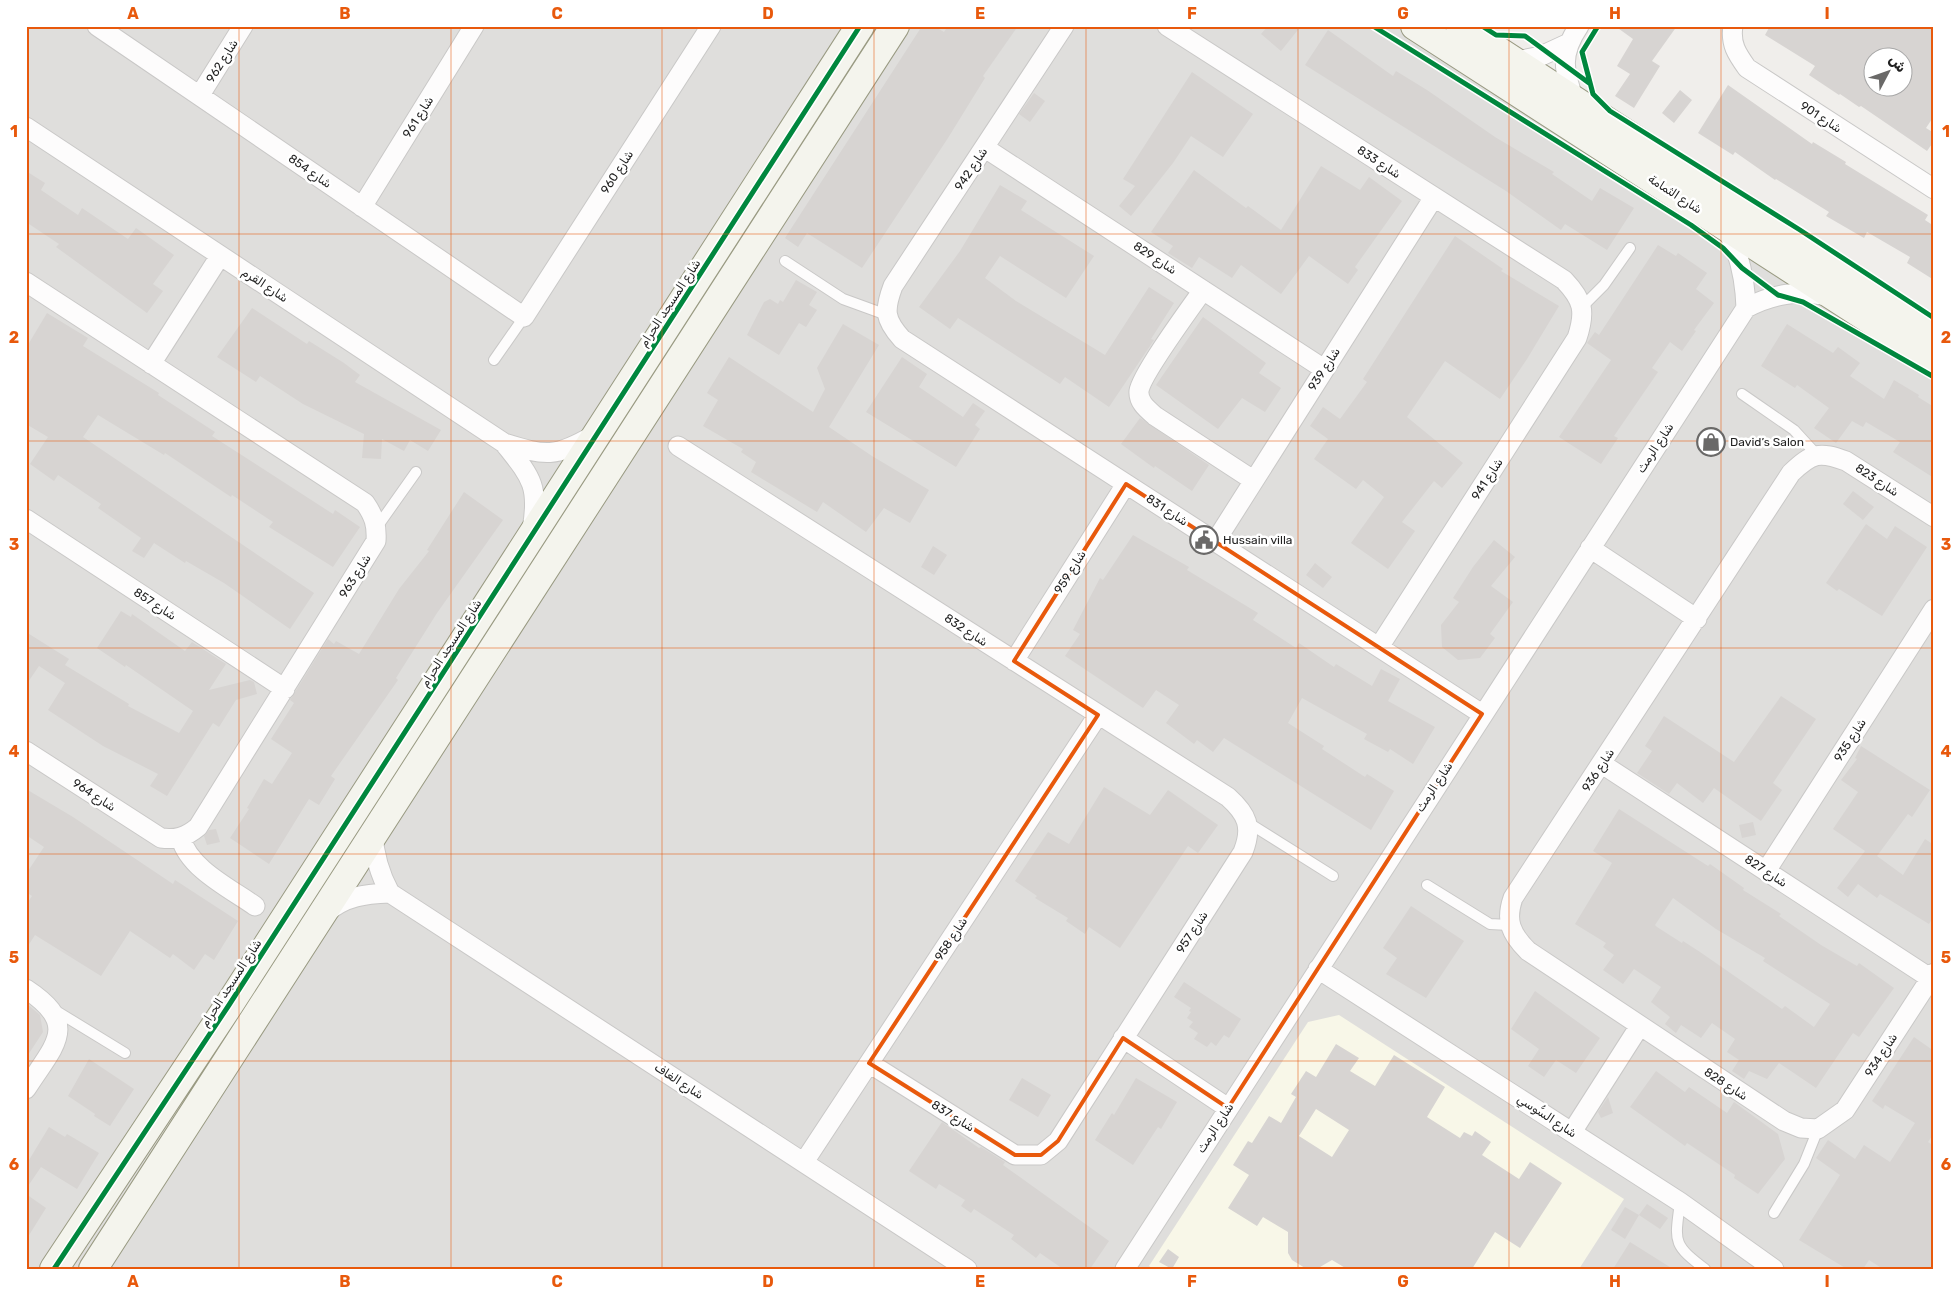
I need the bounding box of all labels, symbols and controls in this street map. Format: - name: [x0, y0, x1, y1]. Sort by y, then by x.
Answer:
- text: A: [127, 4, 139, 23]
- text: B: [339, 4, 351, 23]
- text: C: [551, 4, 563, 23]
- text: D: [762, 4, 774, 23]
- text: E: [975, 4, 985, 23]
- text: F: [1187, 4, 1197, 23]
- text: G: [1397, 4, 1409, 23]
- text: H: [1609, 4, 1621, 23]
- text: I: [1824, 4, 1830, 23]
- street label: شارع 962: [203, 37, 242, 86]
- north arrow: [1862, 48, 1912, 98]
- text: ش: [1885, 52, 1910, 76]
- street label: شارع 961: [400, 94, 438, 141]
- street label: شارع 901: [1797, 98, 1844, 137]
- text: 1: [10, 122, 18, 141]
- text: 1: [1942, 122, 1950, 141]
- street label: شارع 833: [1354, 143, 1403, 183]
- street label: شارع 942: [952, 145, 992, 194]
- street label: شارع 960: [598, 148, 638, 197]
- street label: شارع 854: [285, 151, 334, 192]
- street label: شارع الثمامة: [1644, 171, 1705, 218]
- street label: شارع 829: [1130, 239, 1179, 279]
- street label: شارع المسجد الحرام: [637, 257, 705, 350]
- street label: شارع القرم: [238, 265, 291, 307]
- text: 2: [9, 328, 19, 347]
- text: 2: [1941, 328, 1951, 347]
- street label: شارع 939: [1305, 345, 1345, 394]
- street label: شارع الرمث: [1634, 420, 1678, 477]
- shop icon: David’s Salon: [1696, 427, 1726, 457]
- place label: David’s Salon: [1730, 435, 1804, 449]
- street label: شارع 941: [1468, 456, 1507, 503]
- street label: شارع 823: [1852, 461, 1901, 501]
- street label: شارع 831: [1142, 491, 1191, 530]
- public building icon: Hussain villa: [1189, 525, 1219, 555]
- place label: Hussain villa: [1223, 533, 1292, 547]
- text: 3: [9, 535, 19, 554]
- text: 3: [1941, 535, 1951, 554]
- street label: شارع 959: [1051, 548, 1090, 597]
- street label: شارع 963: [336, 552, 375, 601]
- street label: شارع 857: [130, 585, 179, 625]
- street label: شارع المسجد الحرام: [418, 597, 486, 690]
- street label: شارع 832: [941, 611, 990, 651]
- street label: شارع 935: [1831, 716, 1871, 765]
- text: 4: [9, 742, 20, 761]
- text: 4: [1941, 742, 1952, 761]
- street label: شارع 936: [1579, 746, 1619, 795]
- street label: شارع الرمث: [1413, 759, 1457, 816]
- street label: شارع 964: [69, 776, 118, 816]
- street label: شارع 827: [1741, 852, 1790, 892]
- street label: شارع 957: [1173, 908, 1212, 957]
- street label: شارع 958: [932, 915, 972, 964]
- street label: شارع المسجد الحرام: [198, 937, 266, 1030]
- text: 5: [9, 948, 19, 967]
- text: 5: [1941, 948, 1951, 967]
- street label: شارع 934: [1862, 1031, 1902, 1080]
- street label: شارع الغاف: [651, 1060, 706, 1104]
- street label: شارع 828: [1700, 1065, 1750, 1105]
- street label: شارع السُّوسي: [1513, 1091, 1580, 1142]
- street label: شارع 837: [928, 1097, 977, 1136]
- street label: شارع الرمث: [1194, 1100, 1238, 1157]
- text: 6: [9, 1155, 19, 1174]
- text: 6: [1941, 1155, 1951, 1174]
- text: A: [127, 1272, 139, 1291]
- text: B: [339, 1272, 351, 1291]
- text: C: [551, 1272, 563, 1291]
- text: D: [762, 1272, 774, 1291]
- text: E: [975, 1272, 985, 1291]
- text: F: [1187, 1272, 1197, 1291]
- text: G: [1397, 1272, 1409, 1291]
- text: H: [1609, 1272, 1621, 1291]
- text: I: [1824, 1272, 1830, 1291]

